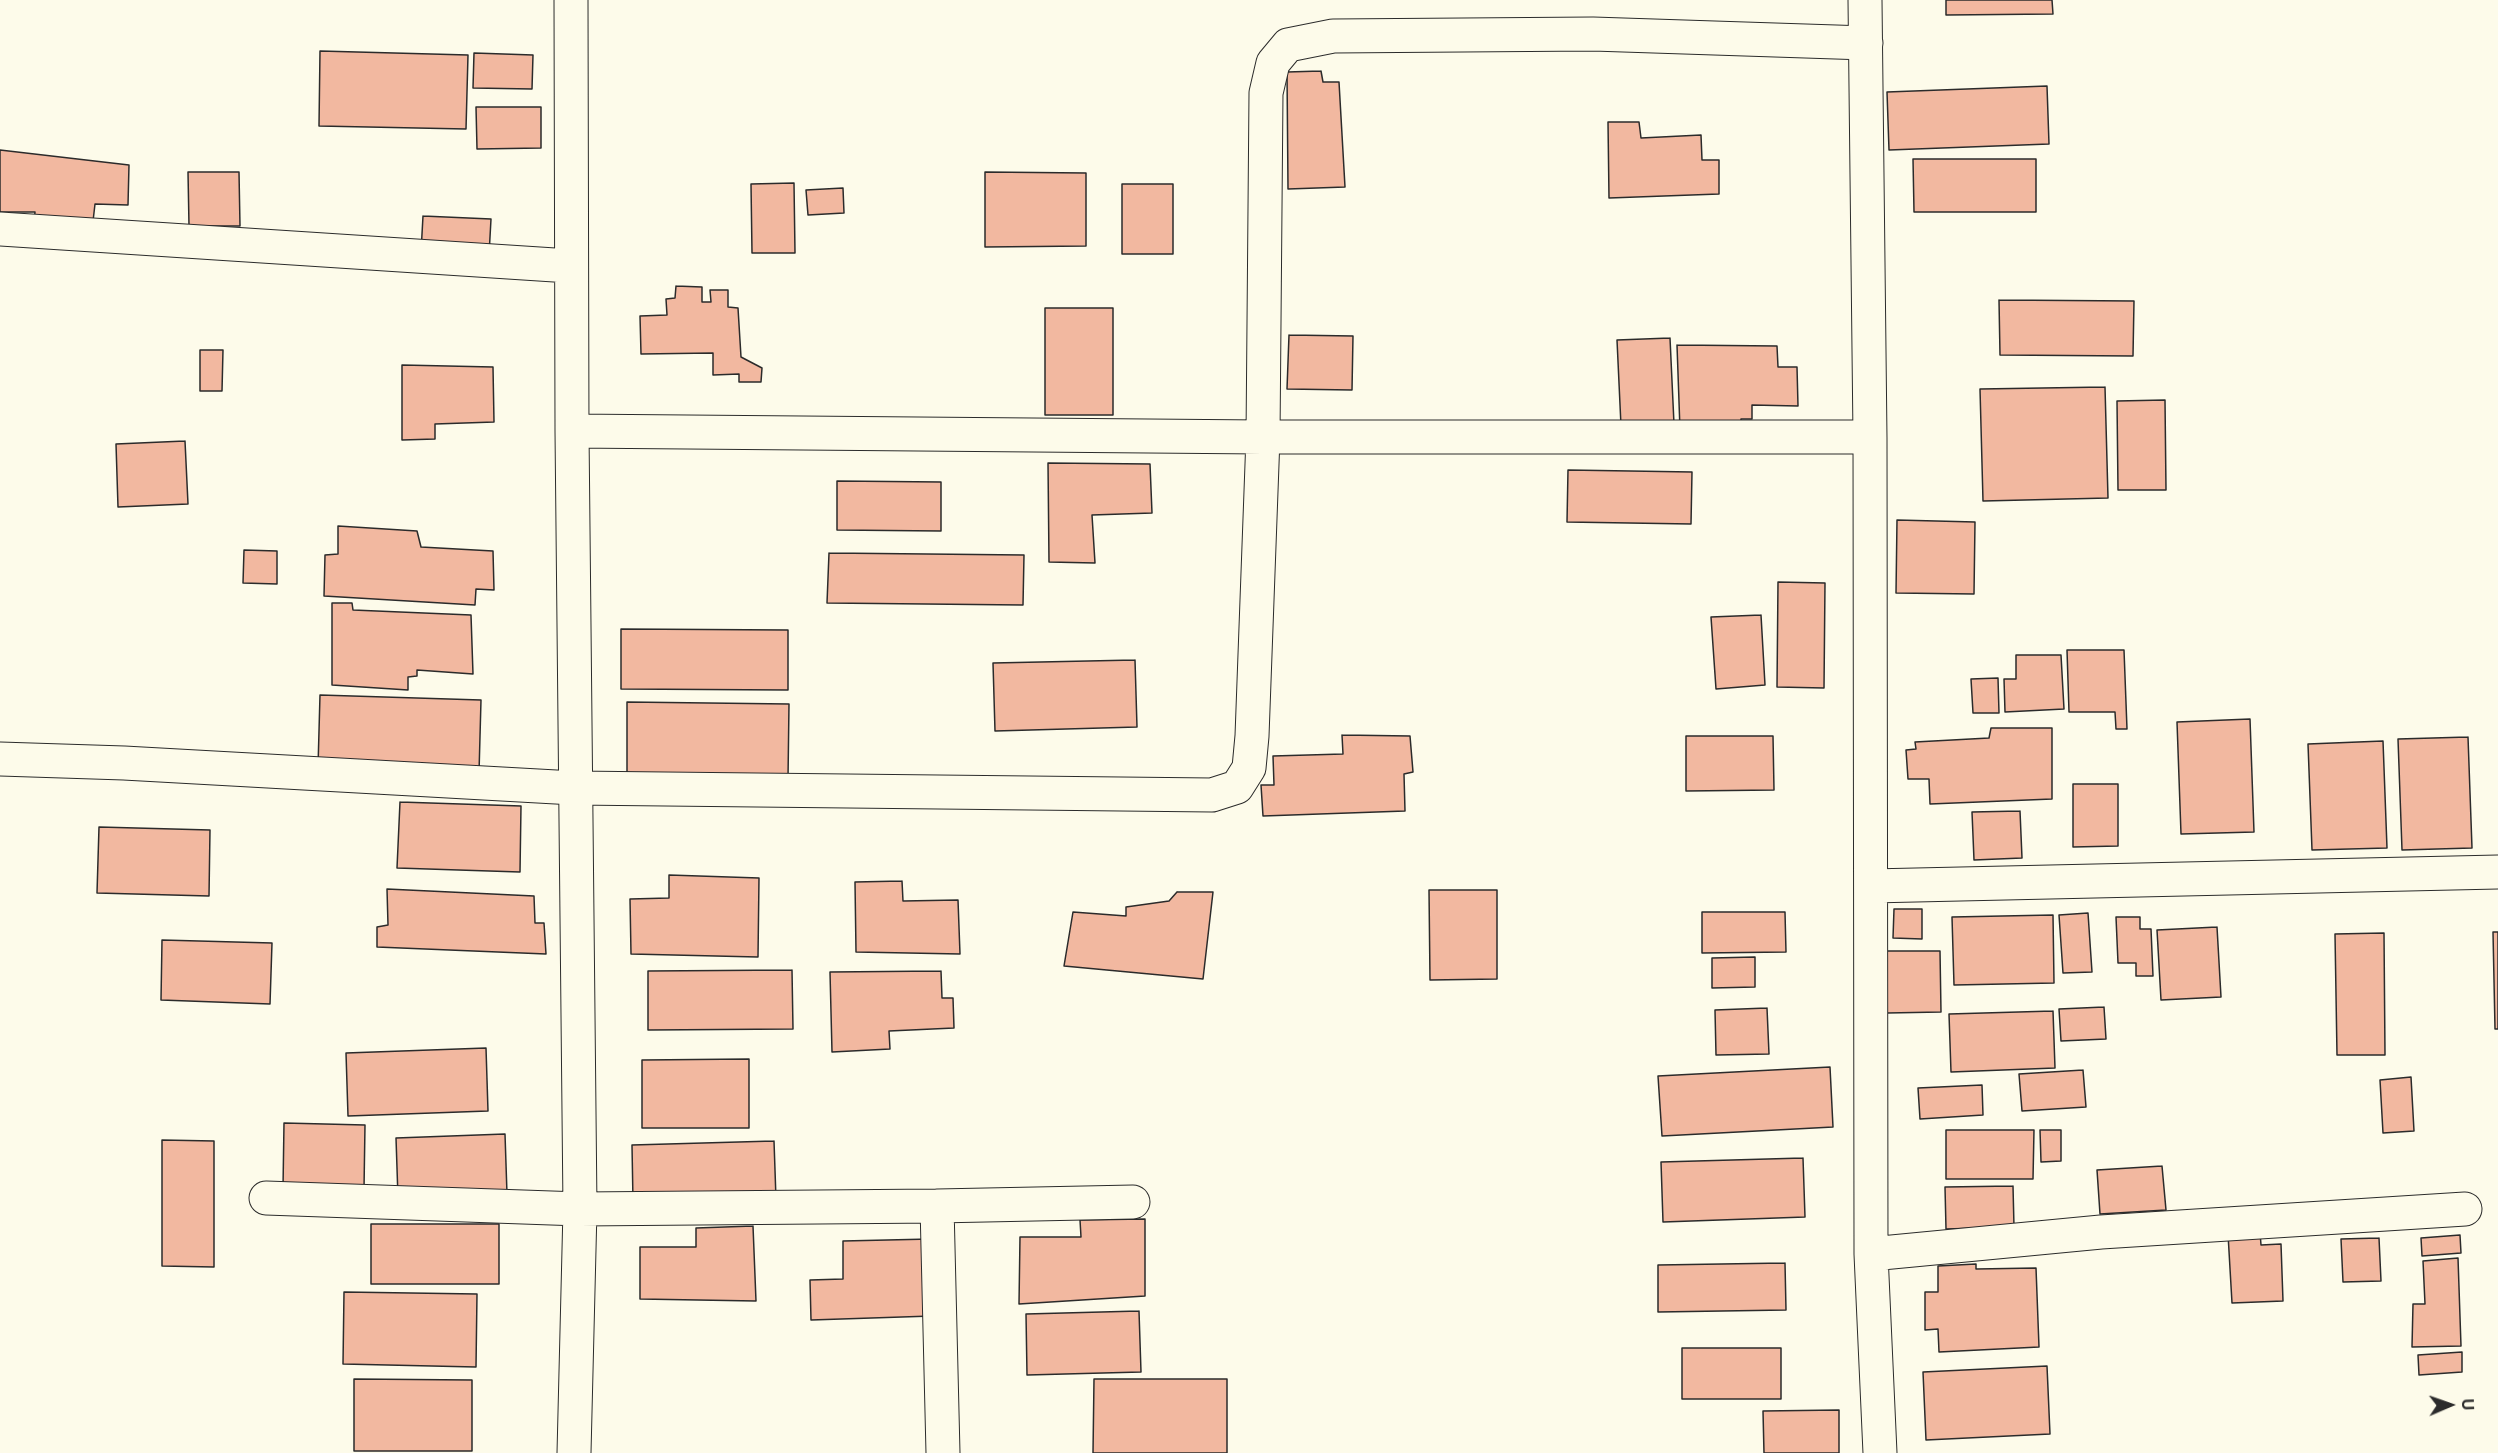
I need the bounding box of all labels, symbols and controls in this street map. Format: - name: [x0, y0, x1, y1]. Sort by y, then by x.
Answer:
- north arrow: [2420, 1375, 2480, 1435]
- text: U: [2458, 1398, 2478, 1411]

